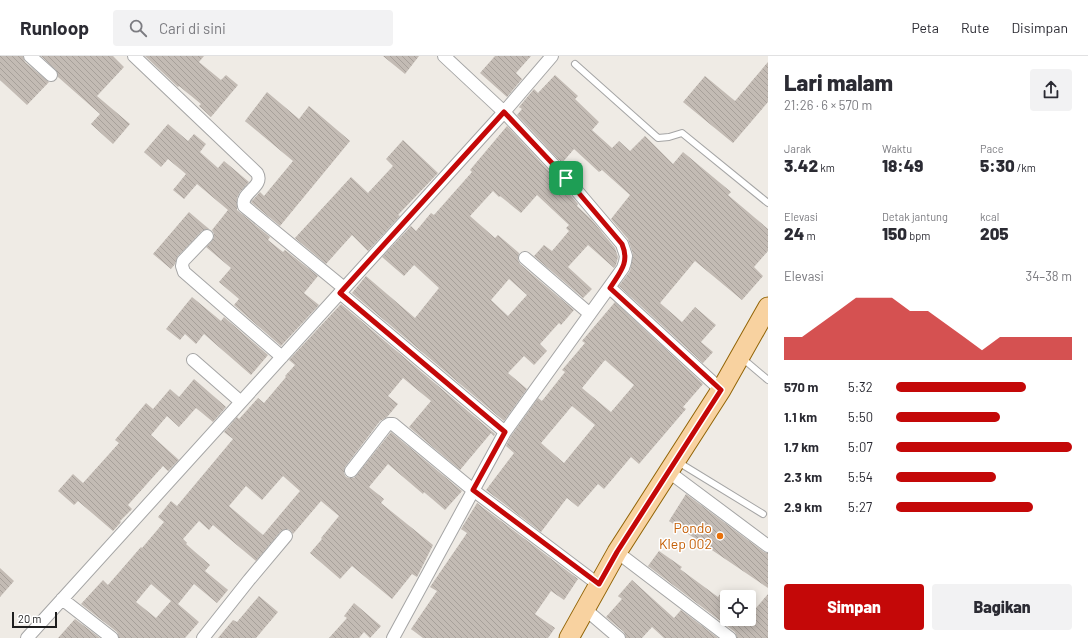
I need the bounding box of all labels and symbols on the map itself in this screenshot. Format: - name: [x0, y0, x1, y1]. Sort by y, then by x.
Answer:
- pin: [549, 161, 583, 195]
- place label: Pondo Klep 002: [659, 519, 712, 552]
- marker: Pondo Klep 002: [715, 531, 725, 541]
- scale bar: [12, 610, 57, 629]

